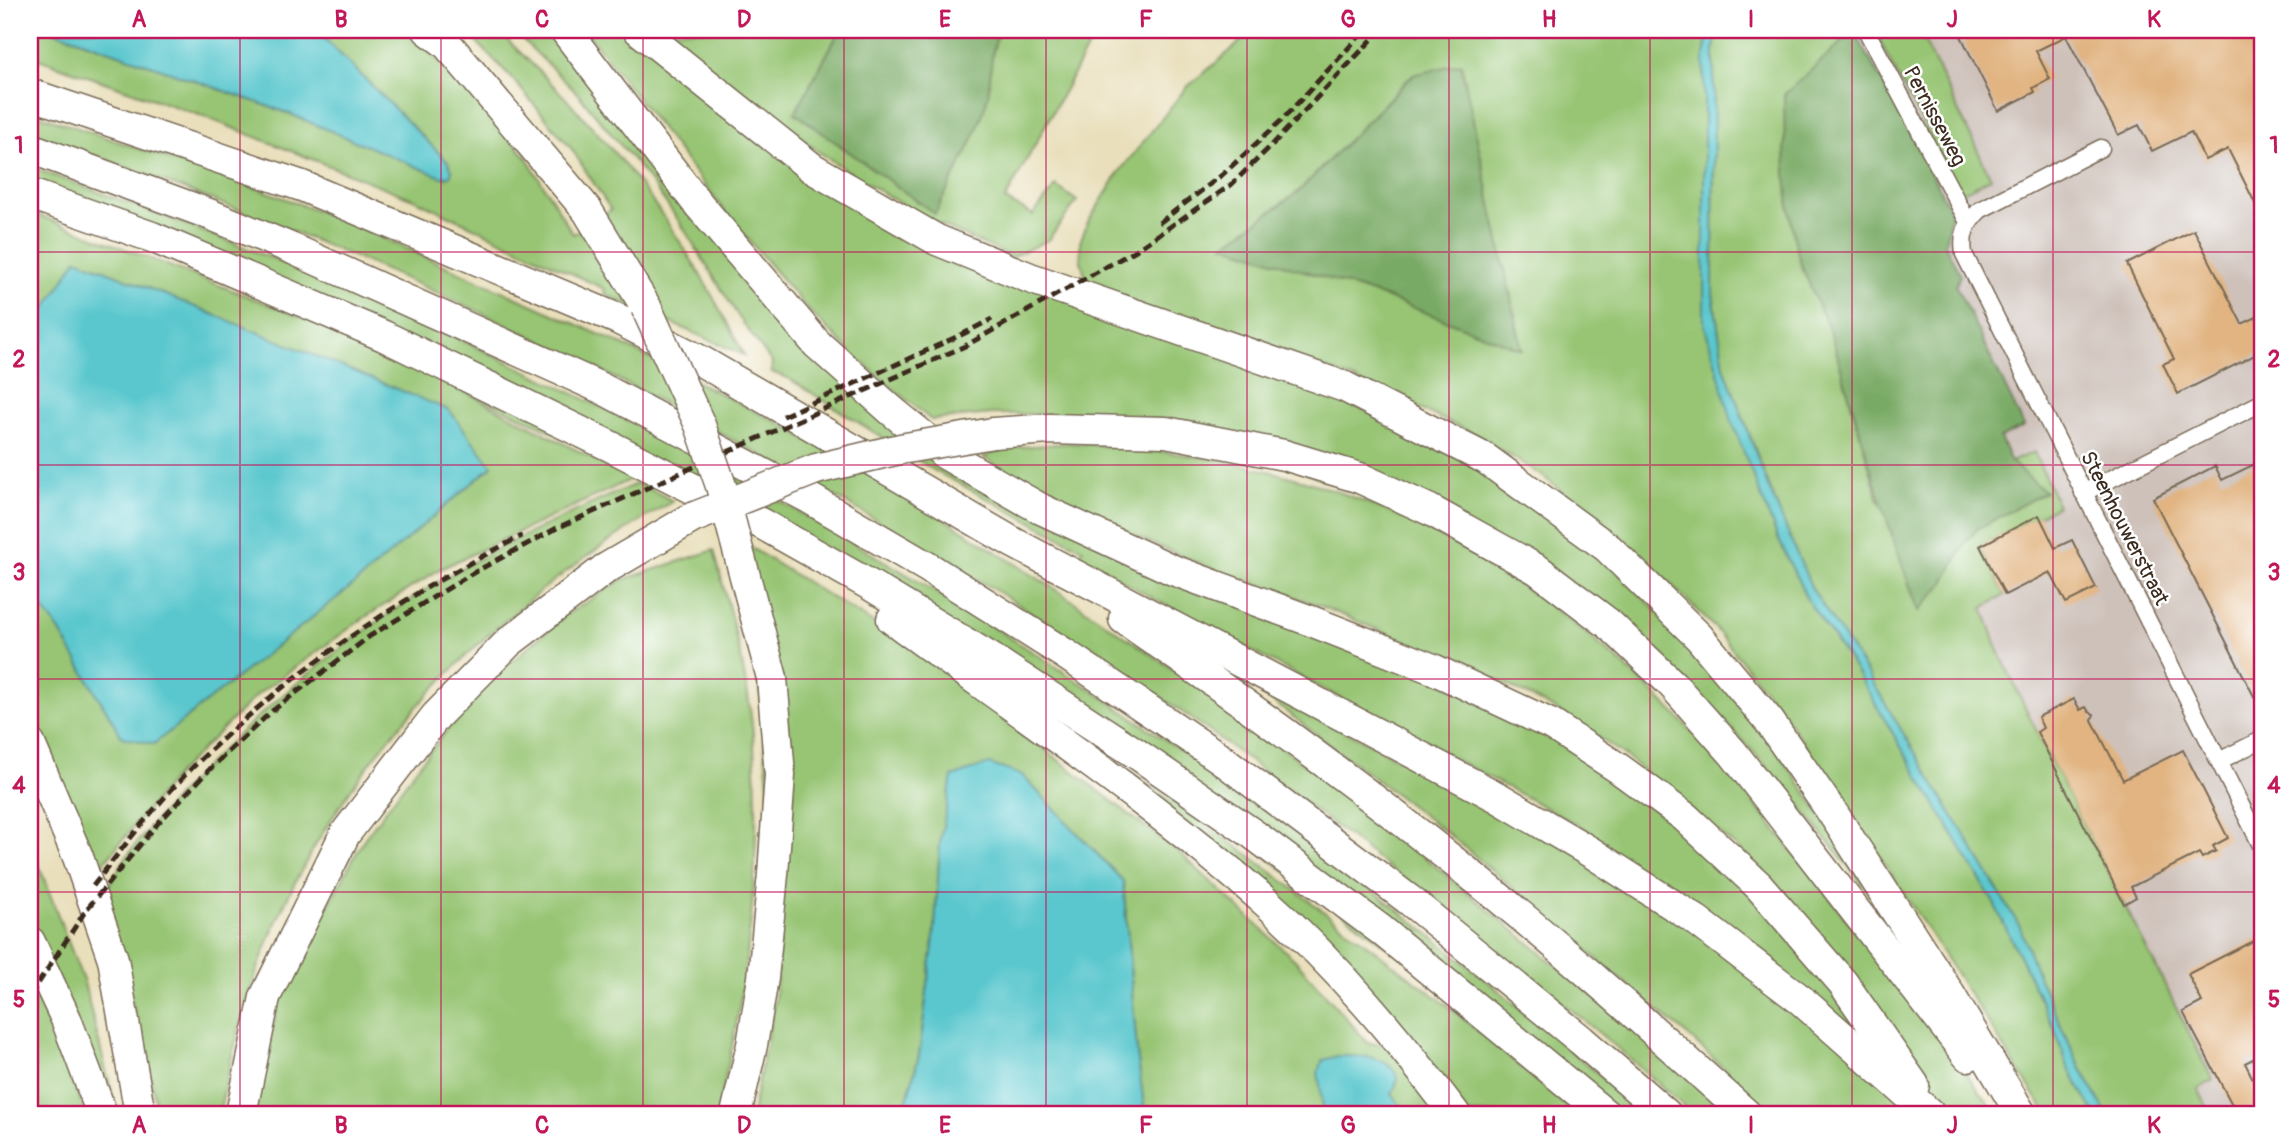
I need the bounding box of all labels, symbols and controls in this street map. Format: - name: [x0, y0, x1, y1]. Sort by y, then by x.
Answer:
- text: A: [132, 5, 147, 34]
- text: B: [334, 5, 348, 34]
- text: C: [535, 5, 549, 34]
- text: D: [737, 5, 751, 34]
- text: E: [939, 5, 951, 34]
- text: F: [1139, 5, 1153, 34]
- text: G: [1340, 5, 1356, 34]
- text: H: [1542, 5, 1556, 34]
- text: I: [1748, 5, 1754, 34]
- text: J: [1946, 5, 1958, 34]
- text: K: [2147, 5, 2161, 34]
- street label: Pernisseweg: [1897, 62, 1972, 171]
- text: 1: [15, 131, 24, 160]
- text: 1: [2270, 131, 2279, 160]
- text: 2: [13, 345, 26, 374]
- text: 2: [2268, 345, 2281, 374]
- street label: Steenhouwerstraat: [2074, 447, 2175, 610]
- text: 3: [13, 558, 25, 587]
- text: 3: [2268, 558, 2280, 587]
- text: 4: [12, 771, 26, 800]
- text: 4: [2267, 771, 2281, 800]
- text: 5: [13, 985, 25, 1014]
- text: 5: [2268, 985, 2280, 1014]
- text: A: [132, 1111, 147, 1140]
- text: B: [334, 1111, 348, 1140]
- text: C: [535, 1111, 549, 1140]
- text: D: [737, 1111, 751, 1140]
- text: E: [939, 1111, 951, 1140]
- text: F: [1139, 1111, 1153, 1140]
- text: G: [1340, 1111, 1356, 1140]
- text: H: [1542, 1111, 1556, 1140]
- text: I: [1748, 1111, 1754, 1140]
- text: J: [1946, 1111, 1958, 1140]
- text: K: [2147, 1111, 2161, 1140]

